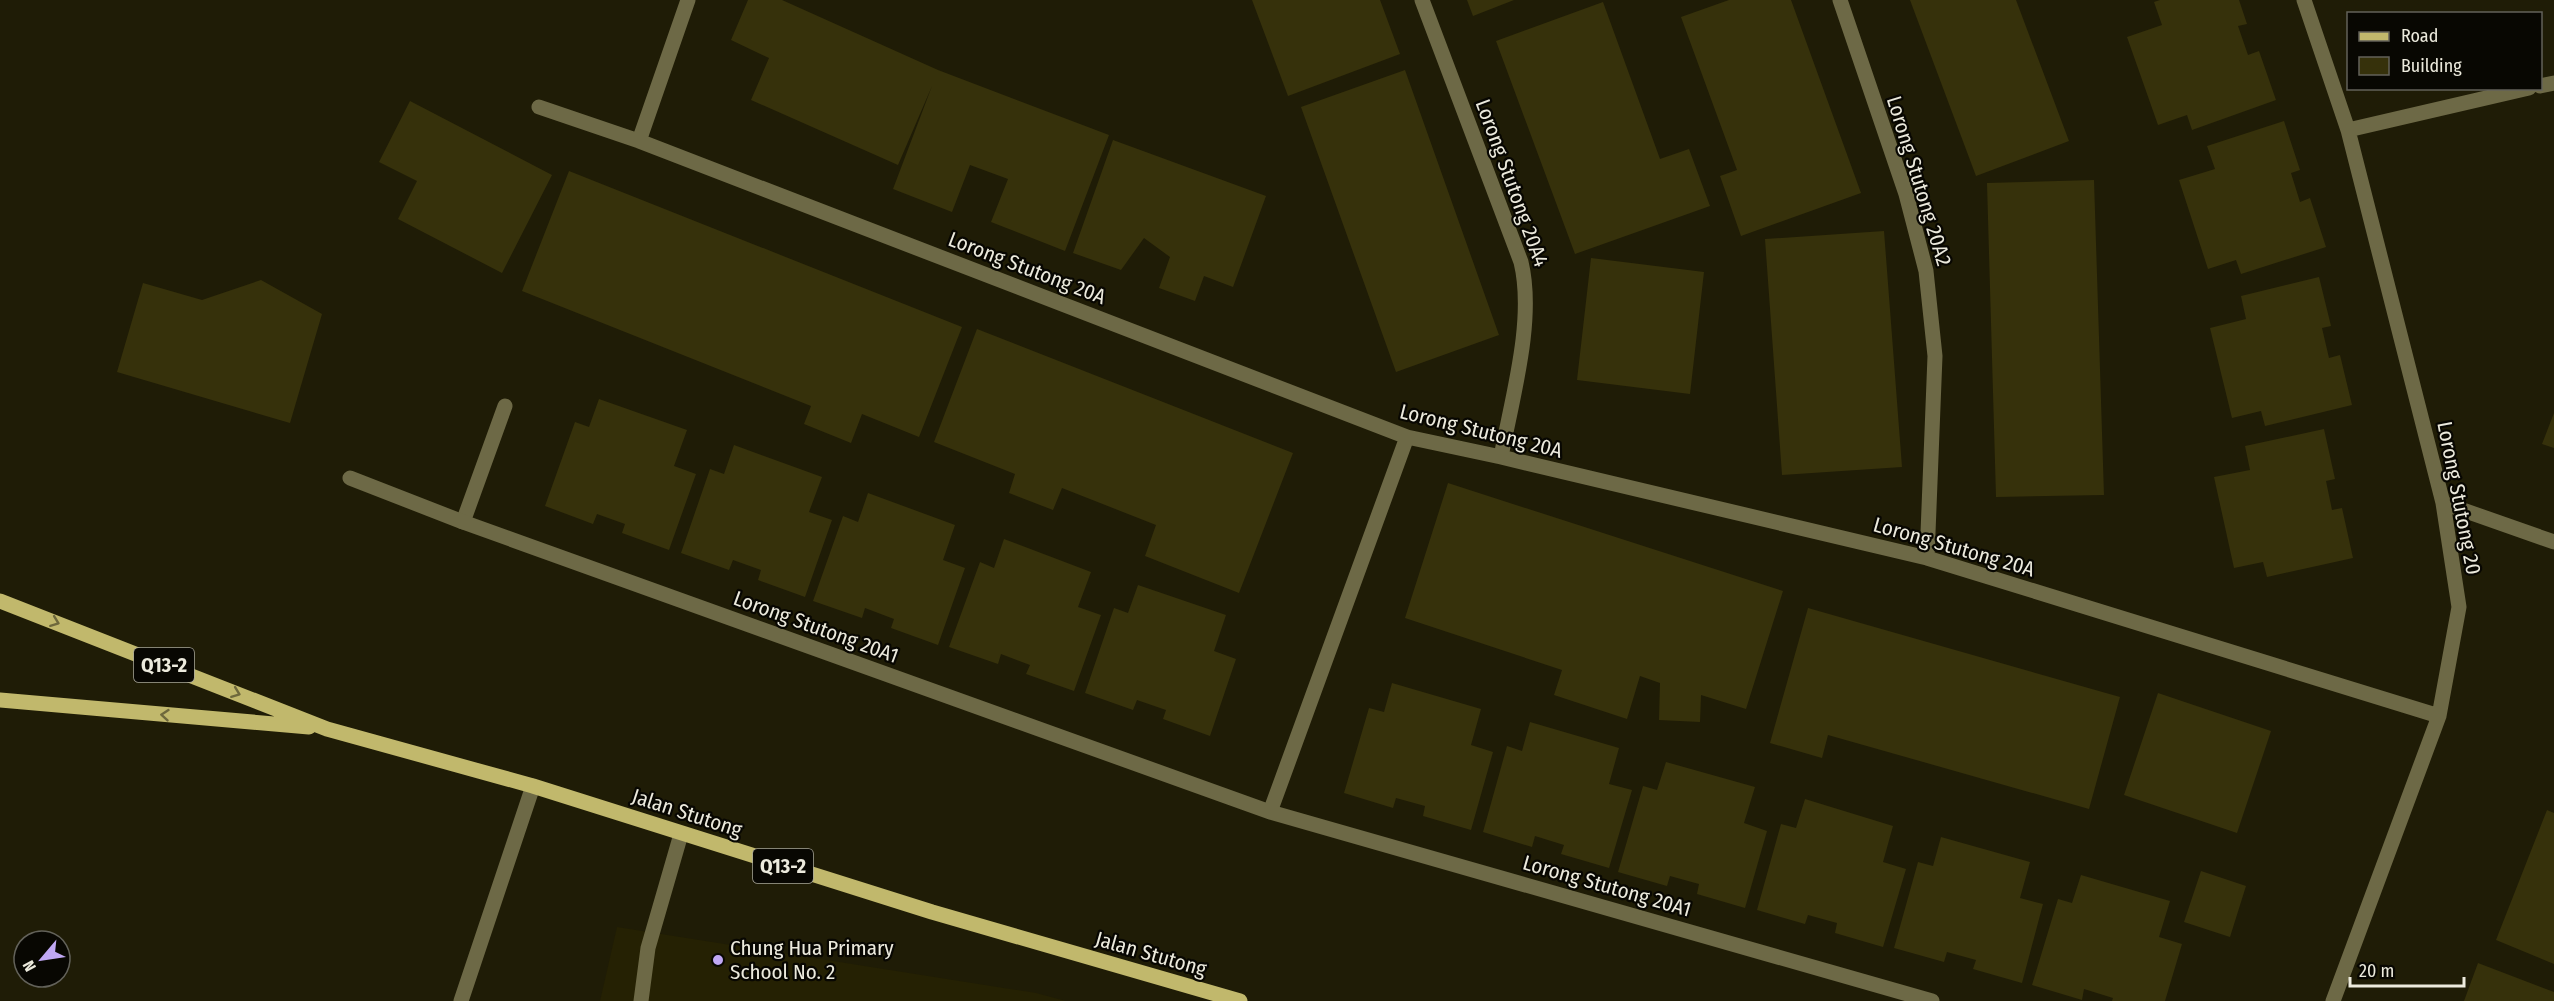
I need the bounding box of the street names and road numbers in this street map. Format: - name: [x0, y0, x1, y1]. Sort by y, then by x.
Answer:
- street label: Lorong Stutong 20A2: [1881, 93, 1957, 269]
- street label: Lorong Stutong 20A4: [1470, 96, 1554, 270]
- street label: Lorong Stutong 20A: [945, 226, 1109, 310]
- street label: Lorong Stutong 20A: [1397, 398, 1565, 464]
- street label: Lorong Stutong 20: [2431, 419, 2487, 577]
- street label: Lorong Stutong 20A: [1870, 512, 2038, 582]
- street label: Lorong Stutong 20A1: [730, 585, 902, 669]
- road number: Q13-2: [134, 648, 194, 682]
- street label: Jalan Stutong: [629, 783, 746, 843]
- road number: Q13-2: [753, 849, 813, 883]
- street label: Lorong Stutong 20A1: [1520, 850, 1694, 922]
- street label: Jalan Stutong: [1092, 926, 1210, 982]

